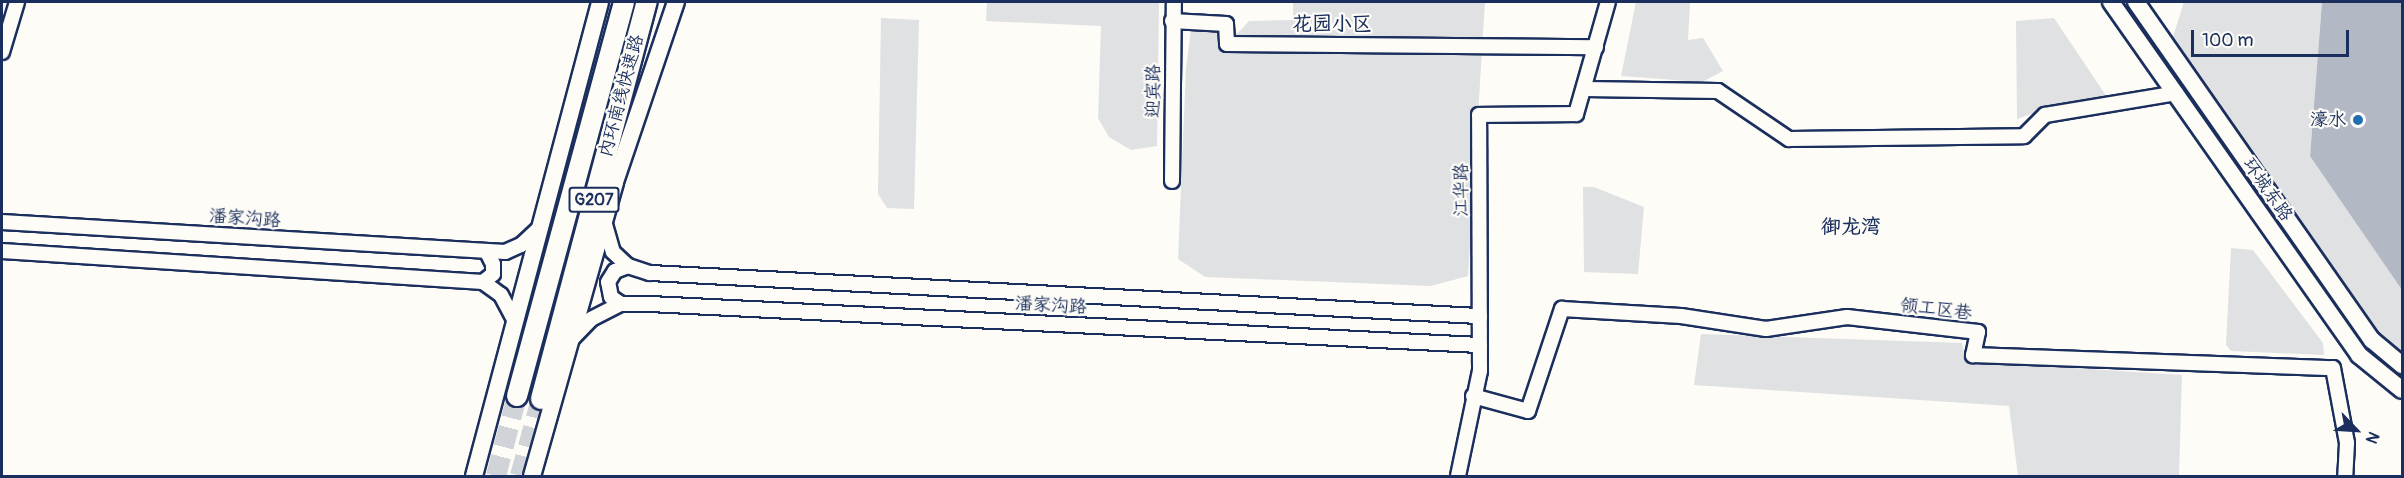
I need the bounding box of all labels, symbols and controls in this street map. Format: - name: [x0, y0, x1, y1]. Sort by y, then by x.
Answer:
- district label: 花园小区: [1292, 11, 1372, 35]
- scale bar: [2194, 18, 2352, 56]
- text: 100 m: [2202, 29, 2254, 52]
- street label: 内环南线快速路: [595, 32, 649, 160]
- street label: 迎宾路: [1143, 64, 1165, 118]
- place label: 濠水: [2310, 109, 2346, 131]
- marker: 濠水: [2351, 113, 2365, 127]
- street label: 环城东路: [2238, 154, 2296, 226]
- street label: 江华路: [1451, 163, 1473, 217]
- road number: G207: [568, 187, 620, 213]
- street label: 潘家沟路: [208, 206, 282, 232]
- district label: 御龙湾: [1821, 214, 1881, 238]
- street label: 潘家沟路: [1014, 293, 1088, 319]
- street label: 领工区巷: [1899, 295, 1973, 325]
- north arrow: [2326, 400, 2386, 460]
- text: N: [2361, 428, 2384, 447]

